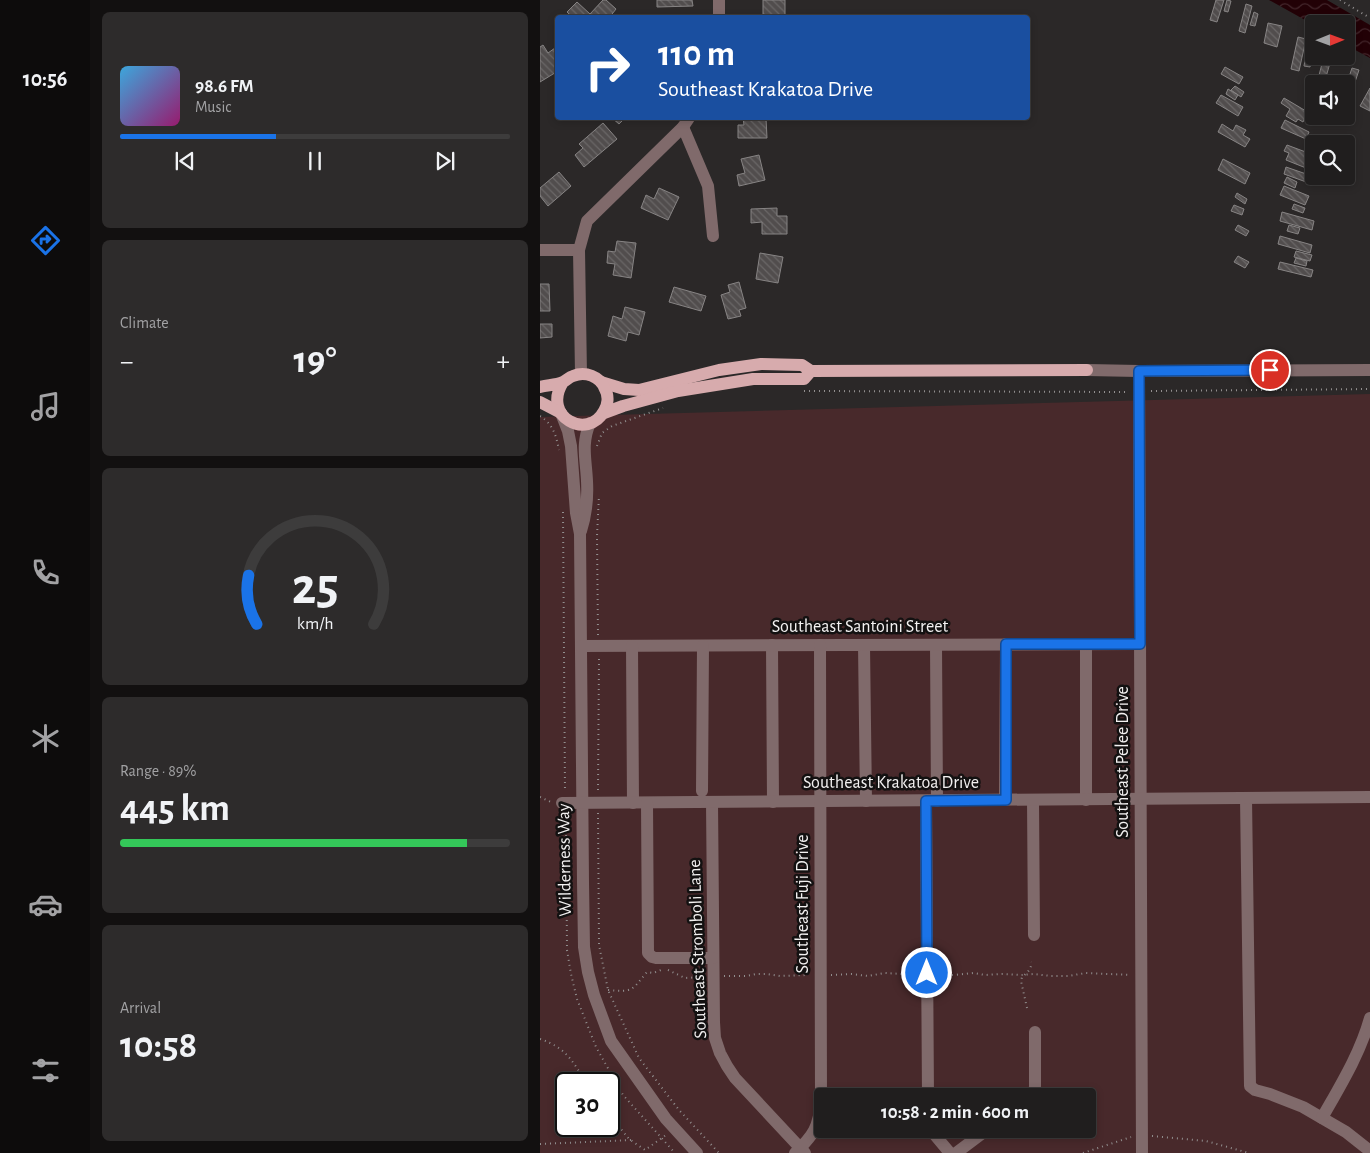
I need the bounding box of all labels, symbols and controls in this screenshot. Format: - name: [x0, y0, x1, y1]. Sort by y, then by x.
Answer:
- north arrow: [1305, 15, 1355, 65]
- map controls: [1305, 15, 1355, 185]
- icon: right: [575, 35, 640, 100]
- text: 110 m: [658, 37, 735, 72]
- text: 10:56: [23, 68, 67, 90]
- button: sound: [1305, 75, 1355, 125]
- text: 98.6 FM: [195, 77, 254, 96]
- text: Southeast Krakatoa Drive: [658, 78, 873, 100]
- text: Music: [195, 99, 231, 115]
- button: search: [1305, 135, 1355, 185]
- icon: previous: [171, 147, 199, 175]
- icon: pause: [301, 147, 329, 175]
- icon: next: [431, 147, 459, 175]
- icon: directions: [28, 223, 63, 258]
- text: Climate: [120, 315, 169, 331]
- text: 19°: [293, 342, 337, 380]
- text: −: [120, 348, 133, 376]
- text: +: [497, 348, 510, 376]
- pin: [1249, 349, 1291, 391]
- icon: arrive: [1256, 356, 1284, 384]
- icon: music: [28, 389, 63, 424]
- icon: phone: [28, 555, 63, 590]
- text: 25: [292, 561, 338, 613]
- text: km/h: [297, 615, 333, 633]
- street label: Southeast Santoini Street: [772, 618, 948, 636]
- street label: Southeast Pelee Drive: [1114, 686, 1132, 838]
- icon: climate: [28, 721, 63, 756]
- text: Range · 89%: [120, 763, 196, 779]
- street label: Southeast Krakatoa Drive: [803, 774, 979, 792]
- text: 445 km: [120, 790, 230, 828]
- street label: Wilderness Way: [555, 803, 575, 917]
- street label: Southeast Fuji Drive: [794, 835, 812, 973]
- street label: Southeast Stromboli Lane: [686, 859, 710, 1039]
- icon: car: [28, 887, 63, 922]
- position arrow: [900, 946, 952, 998]
- text: Arrival: [120, 1000, 161, 1016]
- text: 10:58: [120, 1027, 197, 1065]
- icon: filters: [28, 1053, 63, 1088]
- speed limit sign: 30: [555, 1072, 620, 1137]
- text: 10:58 · 2 min · 600 m: [881, 1103, 1029, 1122]

